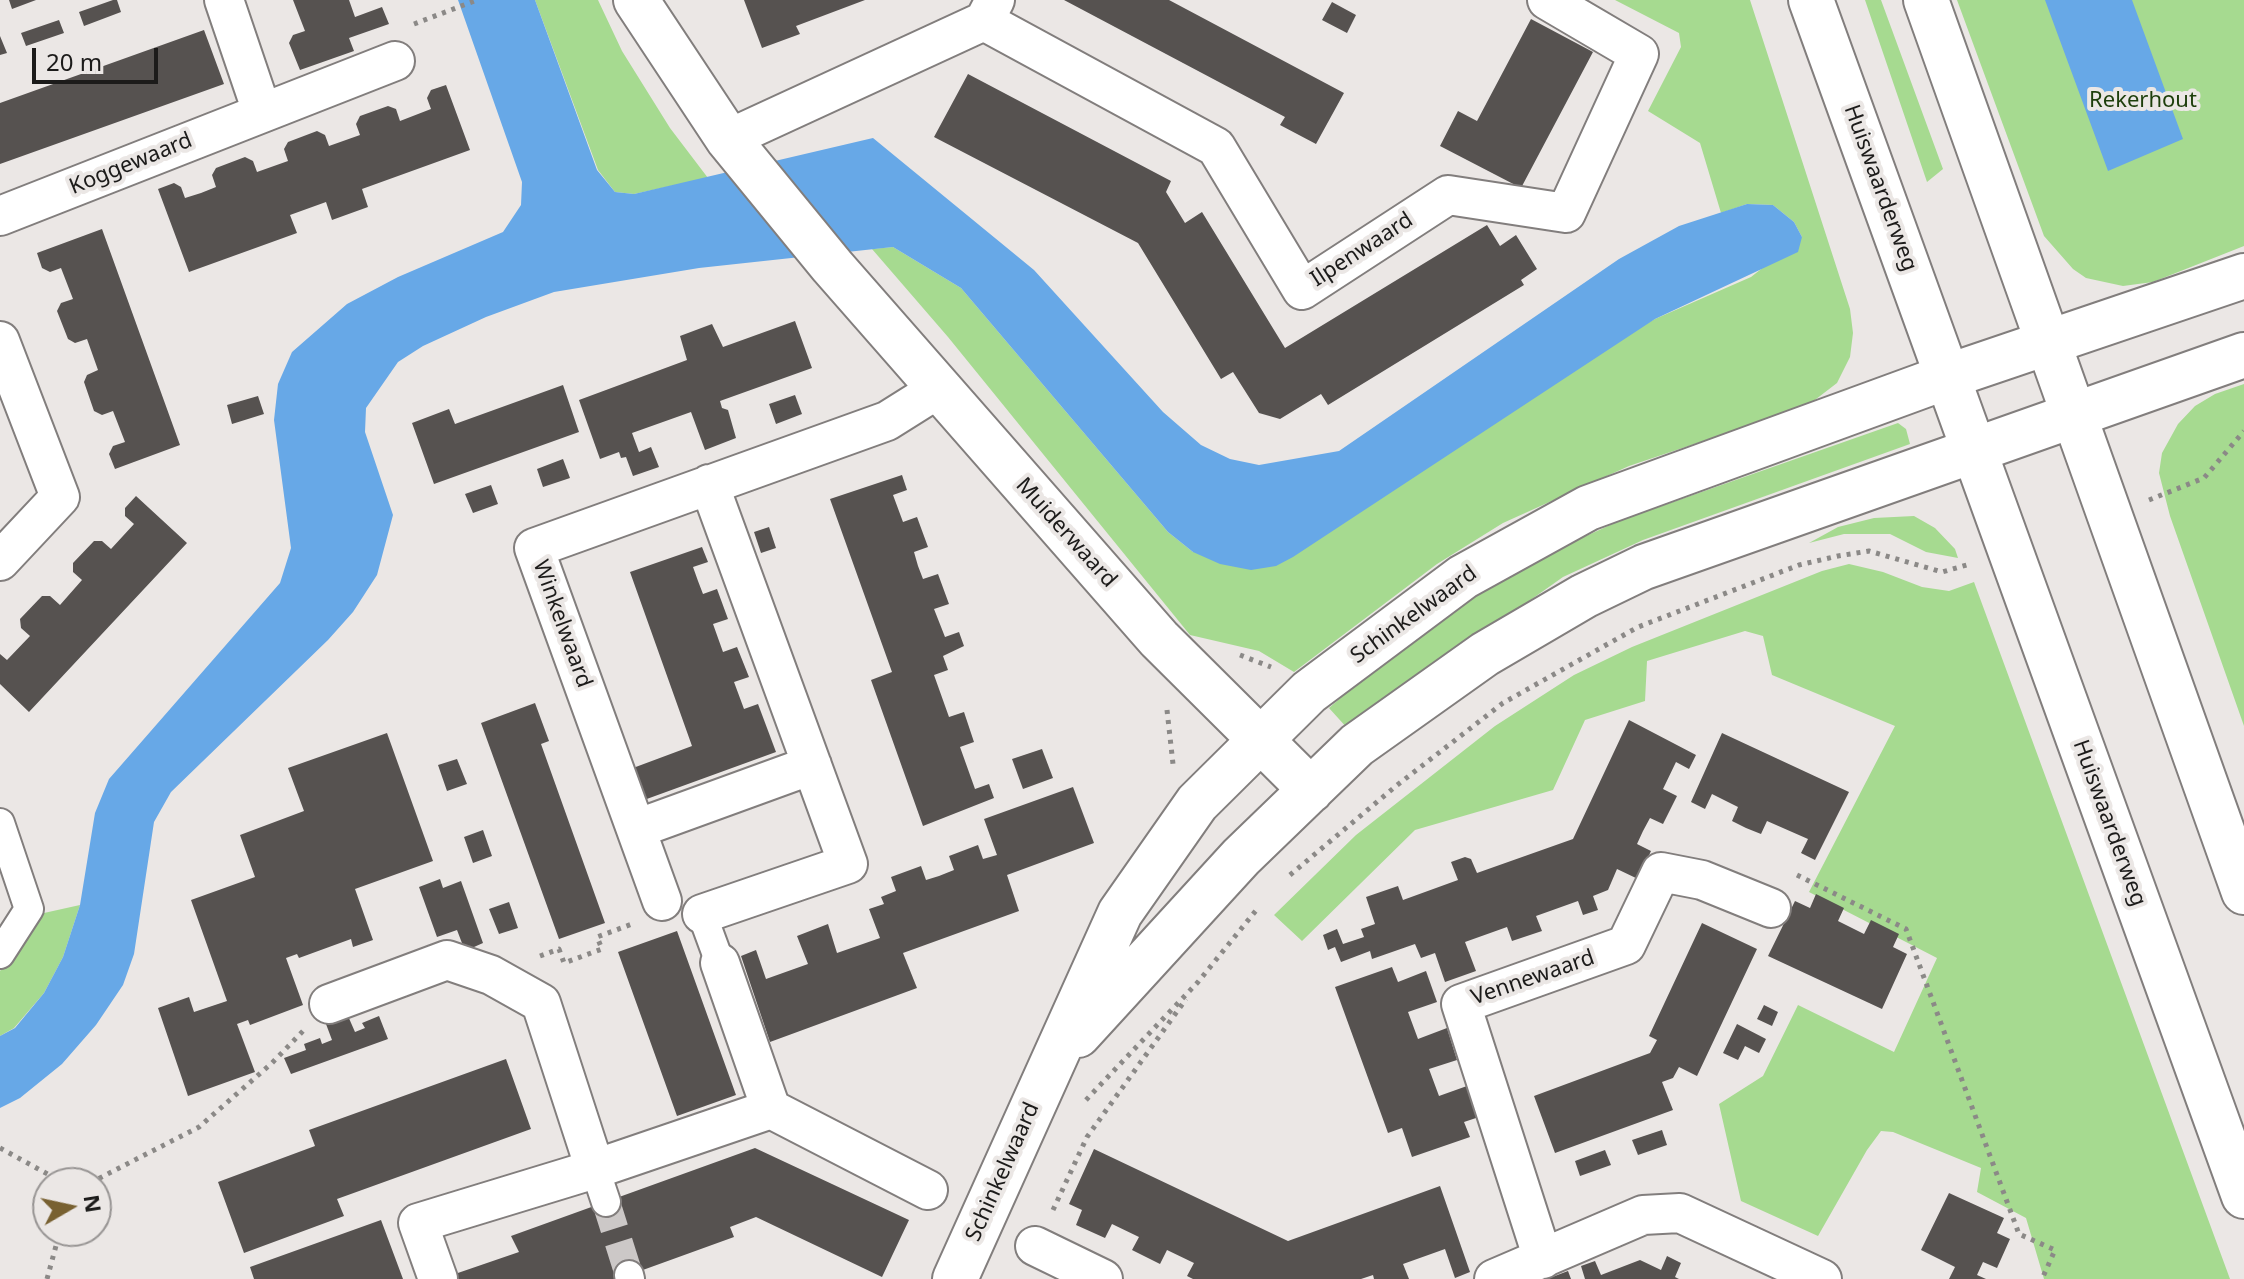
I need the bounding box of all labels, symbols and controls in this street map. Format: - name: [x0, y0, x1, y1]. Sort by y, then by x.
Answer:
- scale bar: [36, 32, 162, 82]
- text: 20 m: [46, 45, 102, 78]
- park label: Rekerhout: [2089, 88, 2197, 114]
- street label: Huiswaarderweg: [1838, 101, 1922, 275]
- street label: Koggewaard: [66, 127, 196, 201]
- street label: Ilpenwaard: [1306, 207, 1418, 293]
- street label: Muiderwaard: [1010, 473, 1122, 593]
- street label: Winkelwaard: [527, 557, 597, 691]
- street label: Schinkelwaard: [1346, 560, 1482, 670]
- street label: Huiswaarderweg: [2067, 736, 2151, 910]
- street label: Vennewaard: [1468, 945, 1598, 1011]
- street label: Schinkelwaard: [961, 1098, 1045, 1246]
- north arrow: [32, 1167, 112, 1247]
- text: N: [78, 1192, 110, 1215]

